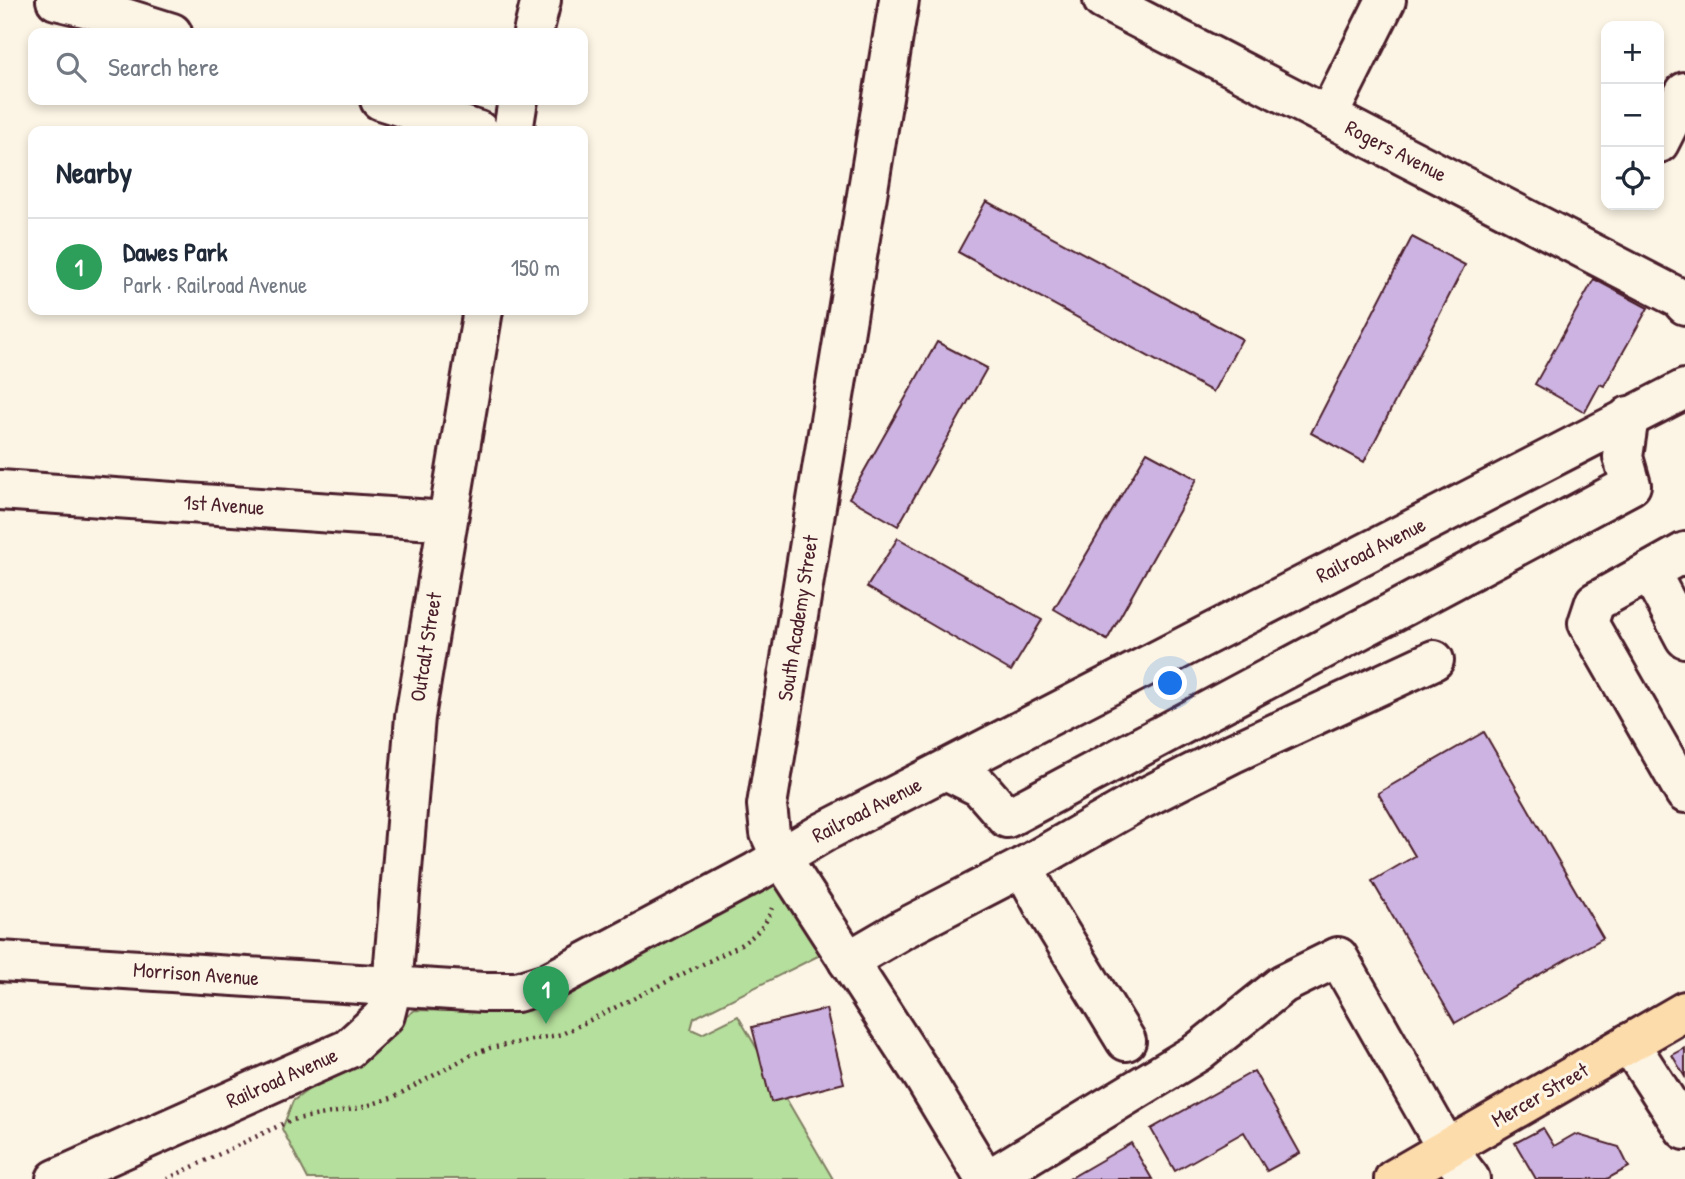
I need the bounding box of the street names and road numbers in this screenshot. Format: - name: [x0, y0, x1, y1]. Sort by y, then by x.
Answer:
- street label: Rogers Avenue: [1341, 113, 1452, 188]
- street label: 1st Avenue: [183, 487, 265, 522]
- street label: Railroad Avenue: [1311, 510, 1430, 590]
- street label: South Academy Street: [770, 532, 825, 703]
- street label: Outcalt Street: [403, 589, 449, 704]
- street label: Railroad Avenue: [807, 770, 926, 850]
- street label: Morrison Avenue: [132, 955, 260, 992]
- street label: Railroad Avenue: [221, 1040, 342, 1115]
- street label: Mercer Street: [1486, 1055, 1594, 1134]

